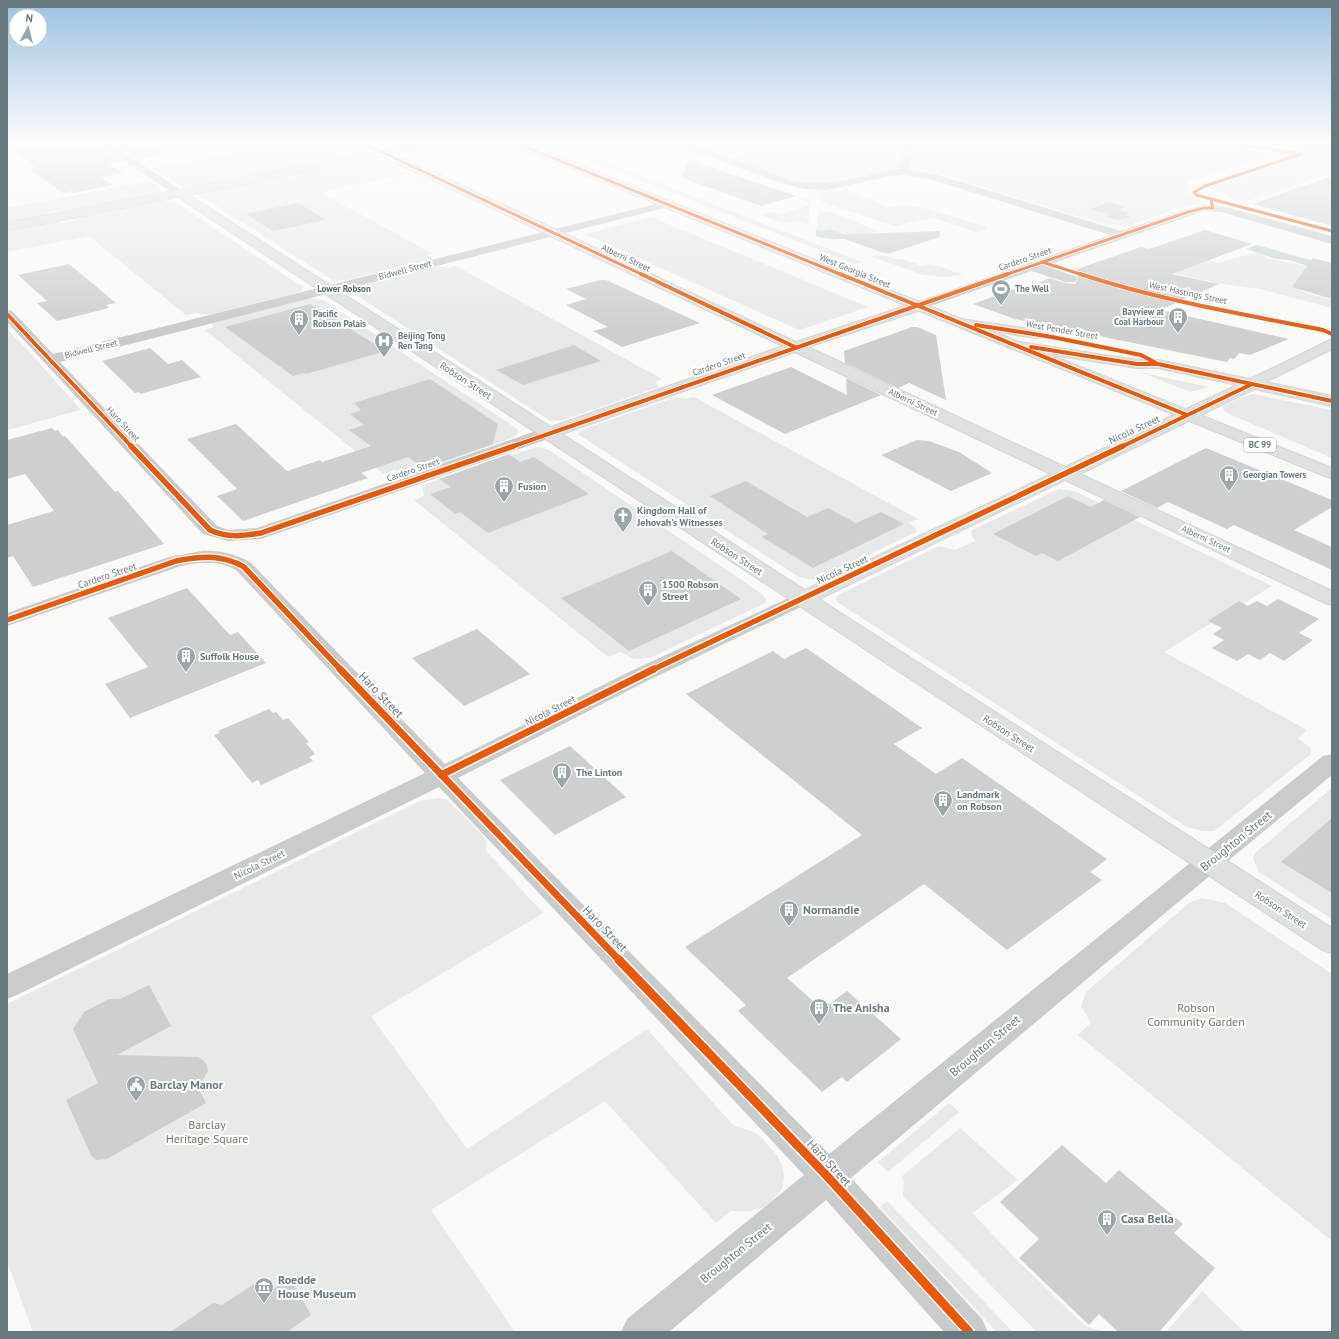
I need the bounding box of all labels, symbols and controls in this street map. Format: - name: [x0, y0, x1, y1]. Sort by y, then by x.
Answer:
- north arrow: [8, 8, 48, 48]
- text: N: [25, 11, 34, 25]
- street label: Alberni Street: [600, 241, 653, 274]
- street label: Cardero Street: [997, 244, 1053, 273]
- street label: West Georgia Street: [818, 251, 892, 290]
- street label: Bidwell Street: [377, 257, 432, 282]
- sports icon: The Well: [990, 278, 1012, 306]
- street label: West Hastings Street: [1148, 279, 1228, 306]
- district label: Lower Robson: [317, 283, 371, 294]
- place label: The Well: [1015, 283, 1049, 294]
- place label: Bayview at Coal Harbour: [1114, 306, 1165, 327]
- building icon: Bayview at Coal Harbour: [1167, 306, 1189, 334]
- building icon: Pacific Robson Palais: [288, 308, 310, 336]
- place label: Pacific Robson Palais: [313, 308, 366, 329]
- street label: West Pender Street: [1025, 318, 1099, 341]
- hospital icon: Beijing Tong Ren Tang: [373, 330, 395, 358]
- place label: Beijing Tong Ren Tang: [398, 330, 446, 351]
- street label: Bidwell Street: [63, 337, 119, 360]
- street label: Cardero Street: [691, 349, 747, 378]
- street label: Robson Street: [437, 359, 495, 402]
- street label: Alberni Street: [887, 385, 940, 418]
- street label: Haro Street: [104, 404, 142, 443]
- street label: Nicola Street: [1106, 412, 1162, 447]
- road number: BC 99: [1244, 438, 1276, 452]
- street label: Cardero Street: [385, 455, 441, 484]
- building icon: Georgian Towers: [1218, 464, 1240, 492]
- place label: Georgian Towers: [1243, 469, 1306, 480]
- building icon: Fusion: [493, 475, 515, 503]
- place label: Fusion: [518, 480, 546, 493]
- place label: Kingdom Hall of Jehovah's Witnesses: [636, 504, 723, 529]
- church icon: Kingdom Hall of Jehovah's Witnesses: [612, 505, 634, 533]
- street label: Alberni Street: [1180, 522, 1233, 555]
- street label: Robson Street: [708, 535, 766, 578]
- street label: Nicola Street: [814, 552, 870, 587]
- street label: Cardero Street: [76, 559, 139, 592]
- place label: 1500 Robson Street: [662, 578, 719, 603]
- building icon: 1500 Robson Street: [637, 579, 659, 607]
- building icon: Suffolk House: [175, 645, 197, 673]
- place label: Suffolk House: [200, 650, 259, 663]
- street label: Haro Street: [356, 668, 407, 721]
- street label: Nicola Street: [523, 692, 578, 729]
- street label: Robson Street: [980, 712, 1038, 755]
- building icon: The Linton: [551, 761, 573, 789]
- place label: The Linton: [576, 766, 622, 779]
- place label: Landmark on Robson: [957, 788, 1002, 813]
- building icon: Landmark on Robson: [932, 789, 954, 817]
- street label: Broughton Street: [1197, 807, 1275, 874]
- street label: Nicola Street: [232, 846, 287, 882]
- street label: Robson Street: [1252, 888, 1310, 931]
- building icon: Normandie: [778, 899, 800, 927]
- street label: Haro Street: [580, 902, 631, 955]
- place label: Normandie: [803, 902, 860, 917]
- building icon: The Anisha: [808, 997, 830, 1025]
- place label: The Anisha: [833, 1000, 890, 1015]
- park label: Robson Community Garden: [1147, 1000, 1245, 1029]
- street label: Broughton Street: [946, 1012, 1023, 1080]
- public building icon: Barclay Manor: [125, 1074, 147, 1102]
- place label: Barclay Manor: [150, 1077, 224, 1092]
- park label: Barclay Heritage Square: [166, 1117, 248, 1146]
- street label: Haro Street: [804, 1136, 855, 1189]
- building icon: Casa Bella: [1096, 1208, 1118, 1236]
- place label: Casa Bella: [1121, 1211, 1174, 1226]
- street label: Broughton Street: [697, 1219, 775, 1286]
- place label: Roedde House Museum: [278, 1272, 357, 1301]
- museum icon: Roedde House Museum: [253, 1276, 275, 1304]

